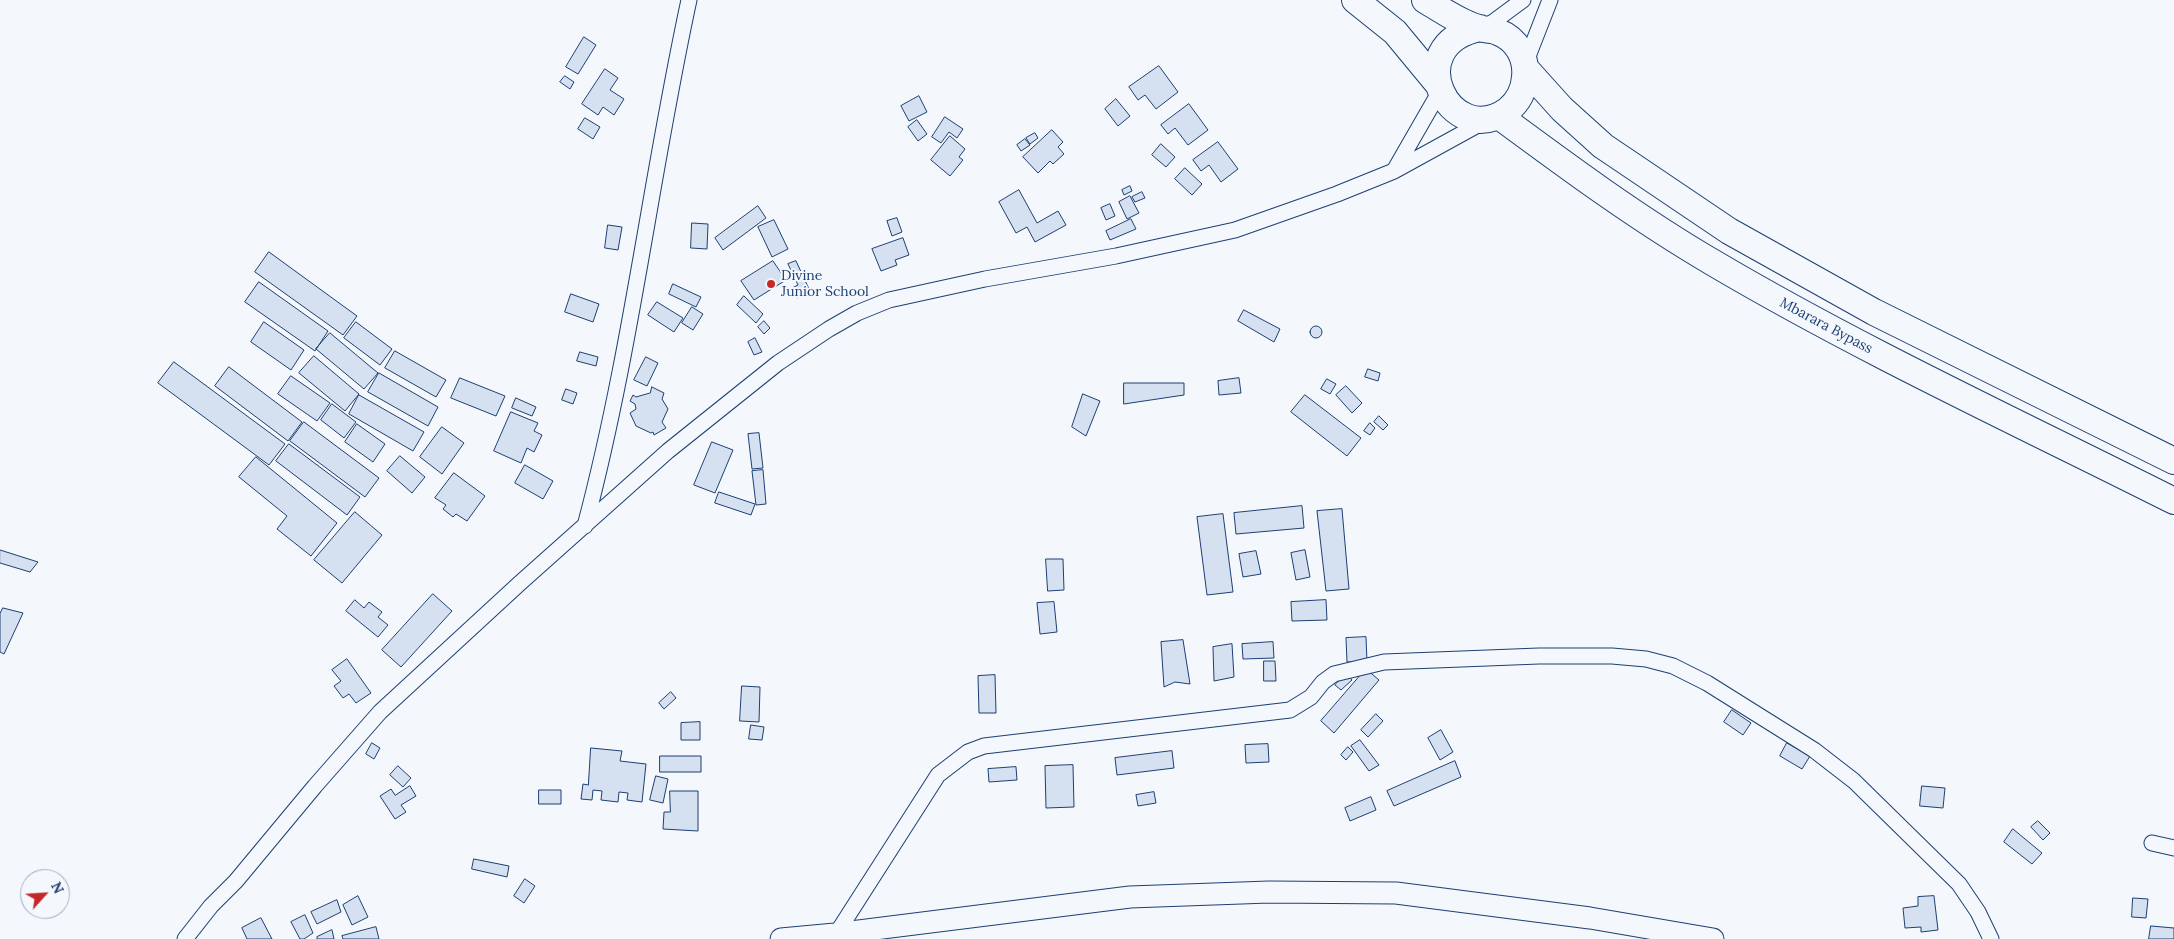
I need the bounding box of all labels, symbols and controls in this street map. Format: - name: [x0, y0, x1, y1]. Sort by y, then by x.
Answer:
- place label: Divine Junior School: [781, 268, 869, 300]
- marker: Divine Junior School: [765, 278, 777, 290]
- street label: Mbarara Bypass: [1777, 294, 1875, 358]
- north arrow: [20, 869, 70, 919]
- text: N: [47, 879, 68, 897]

